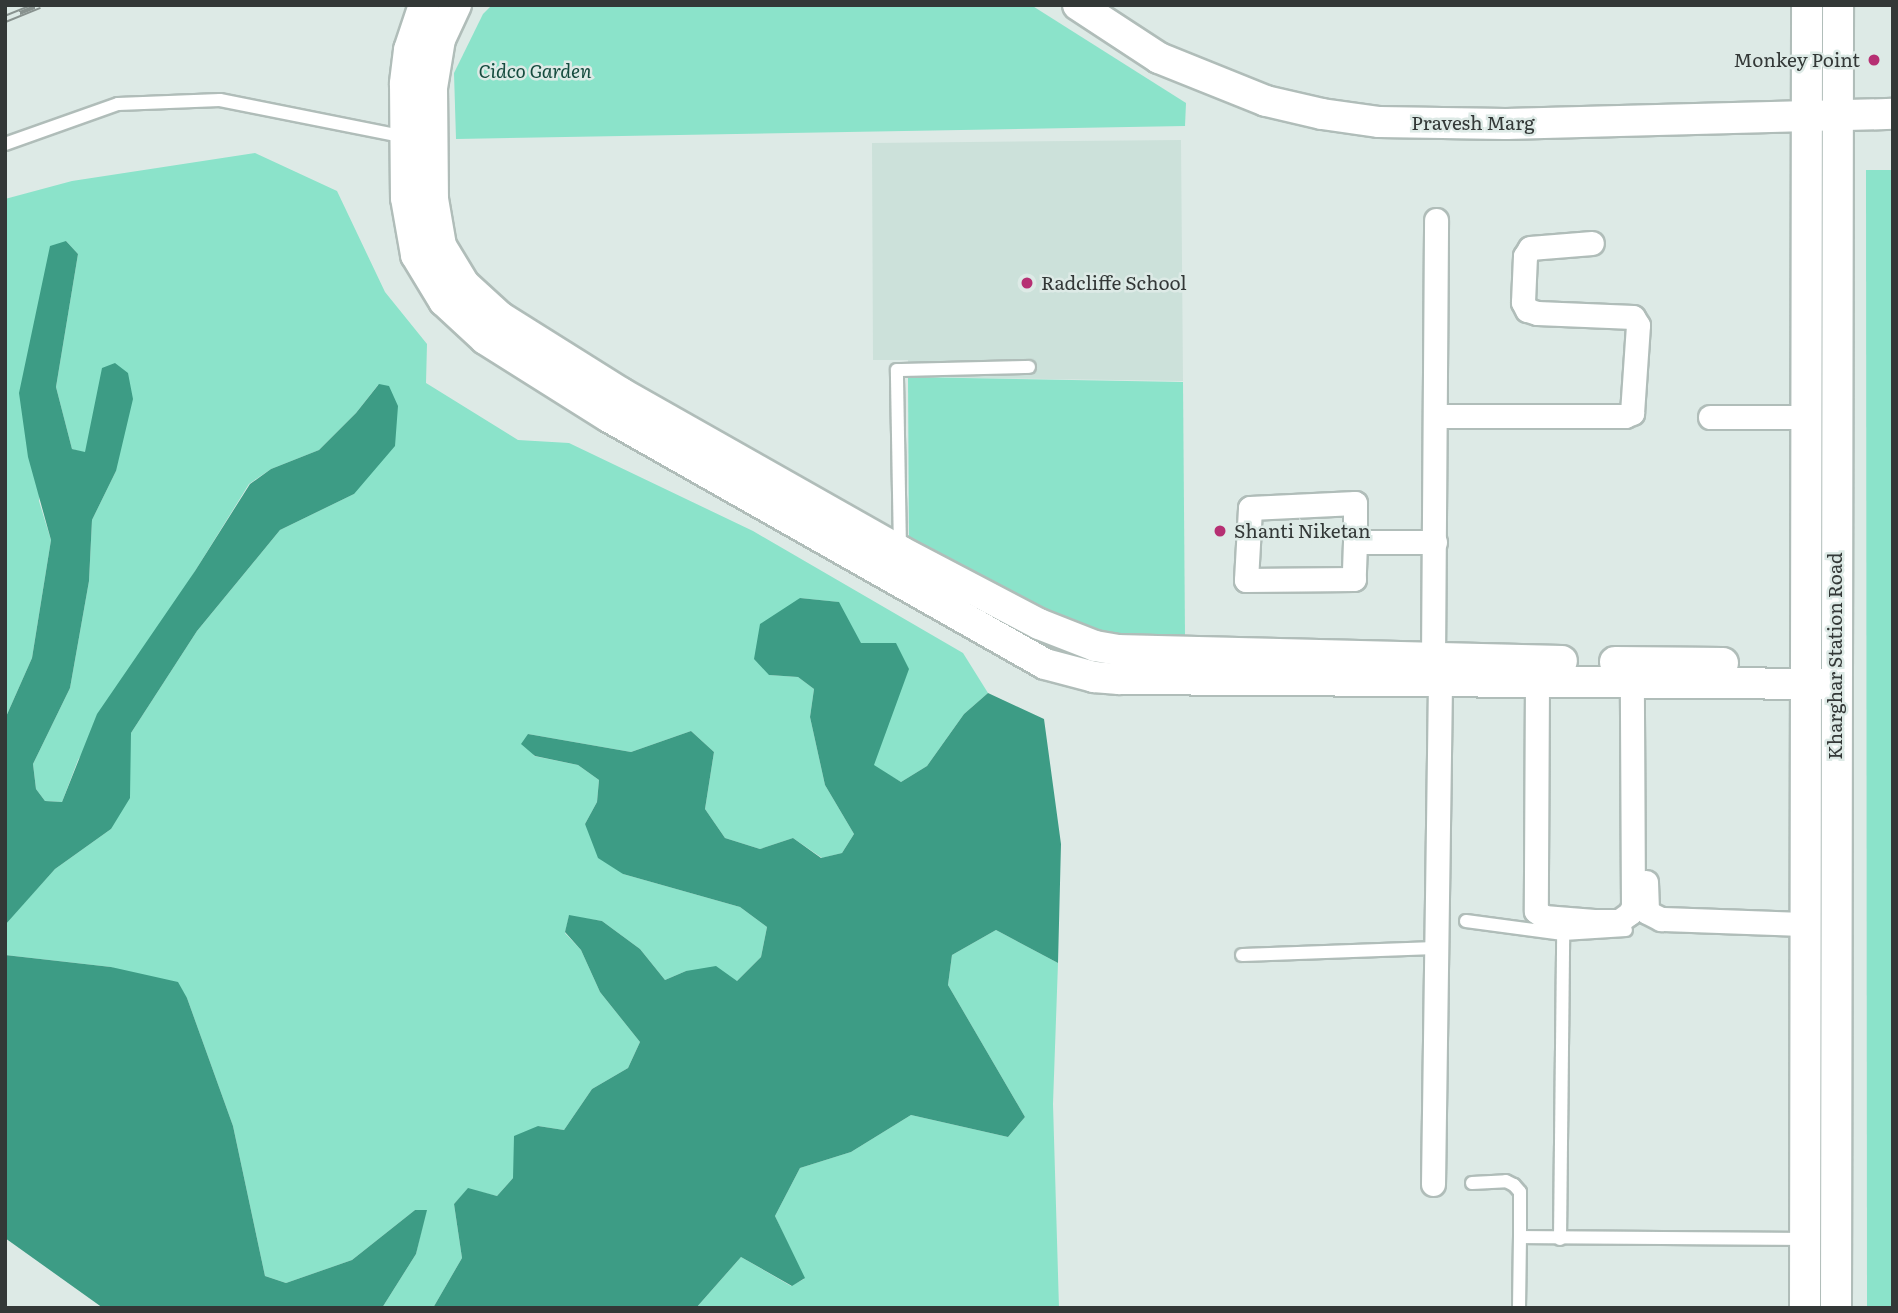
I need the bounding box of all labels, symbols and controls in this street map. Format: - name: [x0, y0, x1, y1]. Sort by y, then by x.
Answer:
- place label: Monkey Point: [1734, 49, 1860, 71]
- marker: Monkey Point: [1866, 52, 1882, 68]
- park label: Cidco Garden: [479, 60, 591, 82]
- street label: Pravesh Marg: [1411, 112, 1535, 134]
- place label: Radcliffe School: [1041, 272, 1187, 294]
- marker: Radcliffe School: [1019, 275, 1035, 291]
- place label: Shanti Niketan: [1234, 520, 1370, 542]
- marker: Shanti Niketan: [1212, 523, 1228, 539]
- street label: Kharghar Station Road: [1824, 552, 1846, 760]

